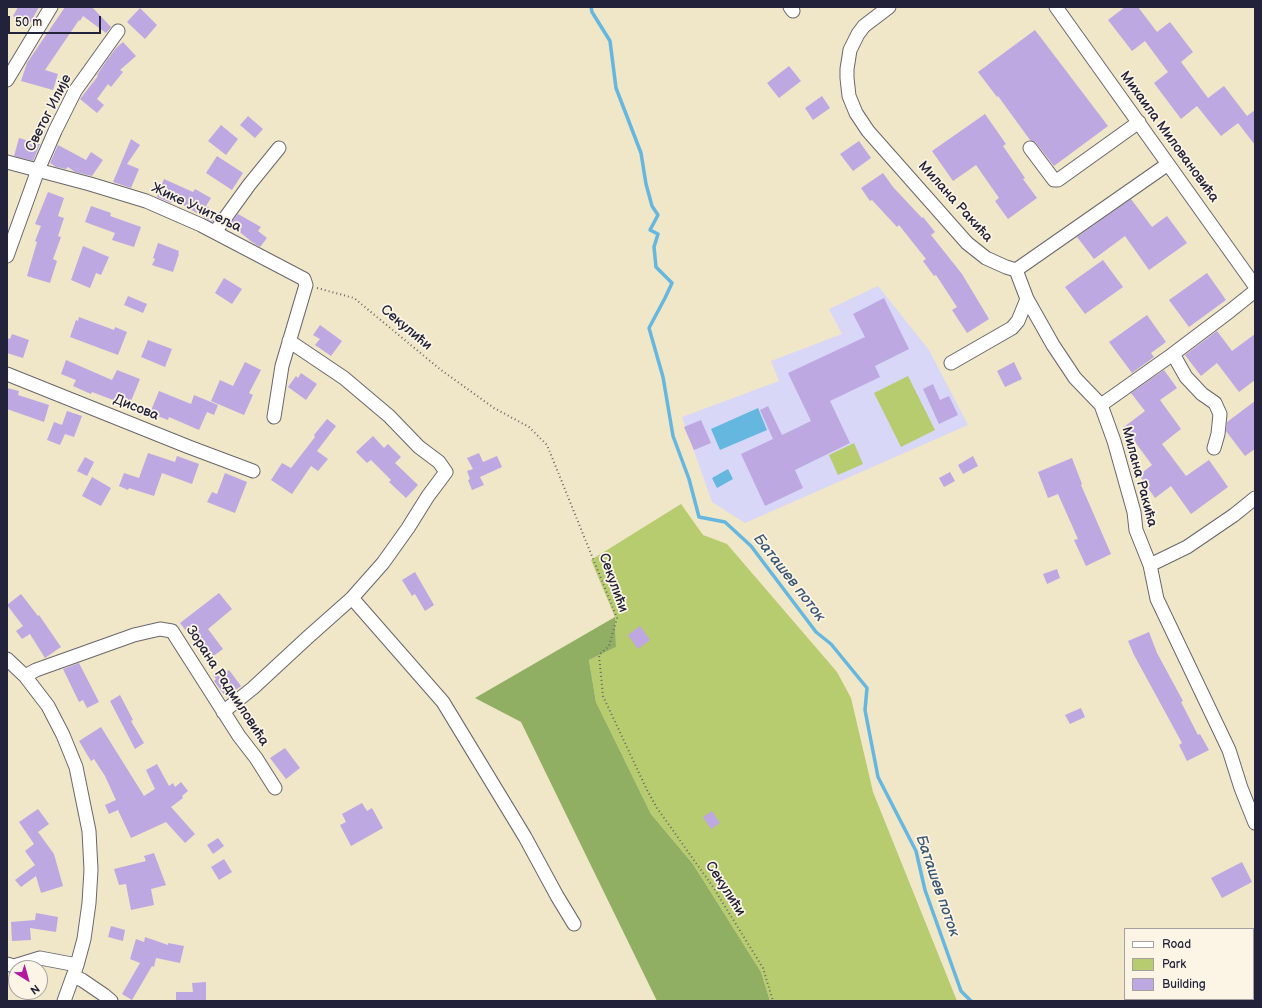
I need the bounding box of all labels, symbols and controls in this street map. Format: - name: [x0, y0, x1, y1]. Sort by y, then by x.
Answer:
- scale bar: [10, 8, 103, 34]
- text: 50 m: [15, 15, 42, 30]
- street label: Михаила Миловановића: [1116, 68, 1222, 206]
- street label: Светог Илије: [22, 72, 76, 154]
- street label: Милана Ракића: [914, 158, 996, 246]
- street label: Жике Учитеља: [148, 180, 244, 236]
- street label: Секулићи: [377, 302, 435, 354]
- street label: Дисова: [111, 391, 161, 425]
- street label: Милана Ракића: [1118, 425, 1160, 529]
- water label: Баташев поток: [749, 531, 829, 625]
- street label: Секулићи: [595, 551, 631, 615]
- street label: Зорана Радмиловића: [182, 623, 272, 749]
- water label: Баташев поток: [911, 833, 963, 939]
- street label: Секулићи: [701, 859, 749, 919]
- legend: [1124, 928, 1254, 1000]
- text: Road: [1162, 937, 1191, 952]
- text: Park: [1162, 957, 1186, 972]
- north arrow: [8, 960, 48, 1000]
- text: Building: [1162, 977, 1206, 992]
- text: N: [28, 982, 42, 997]

